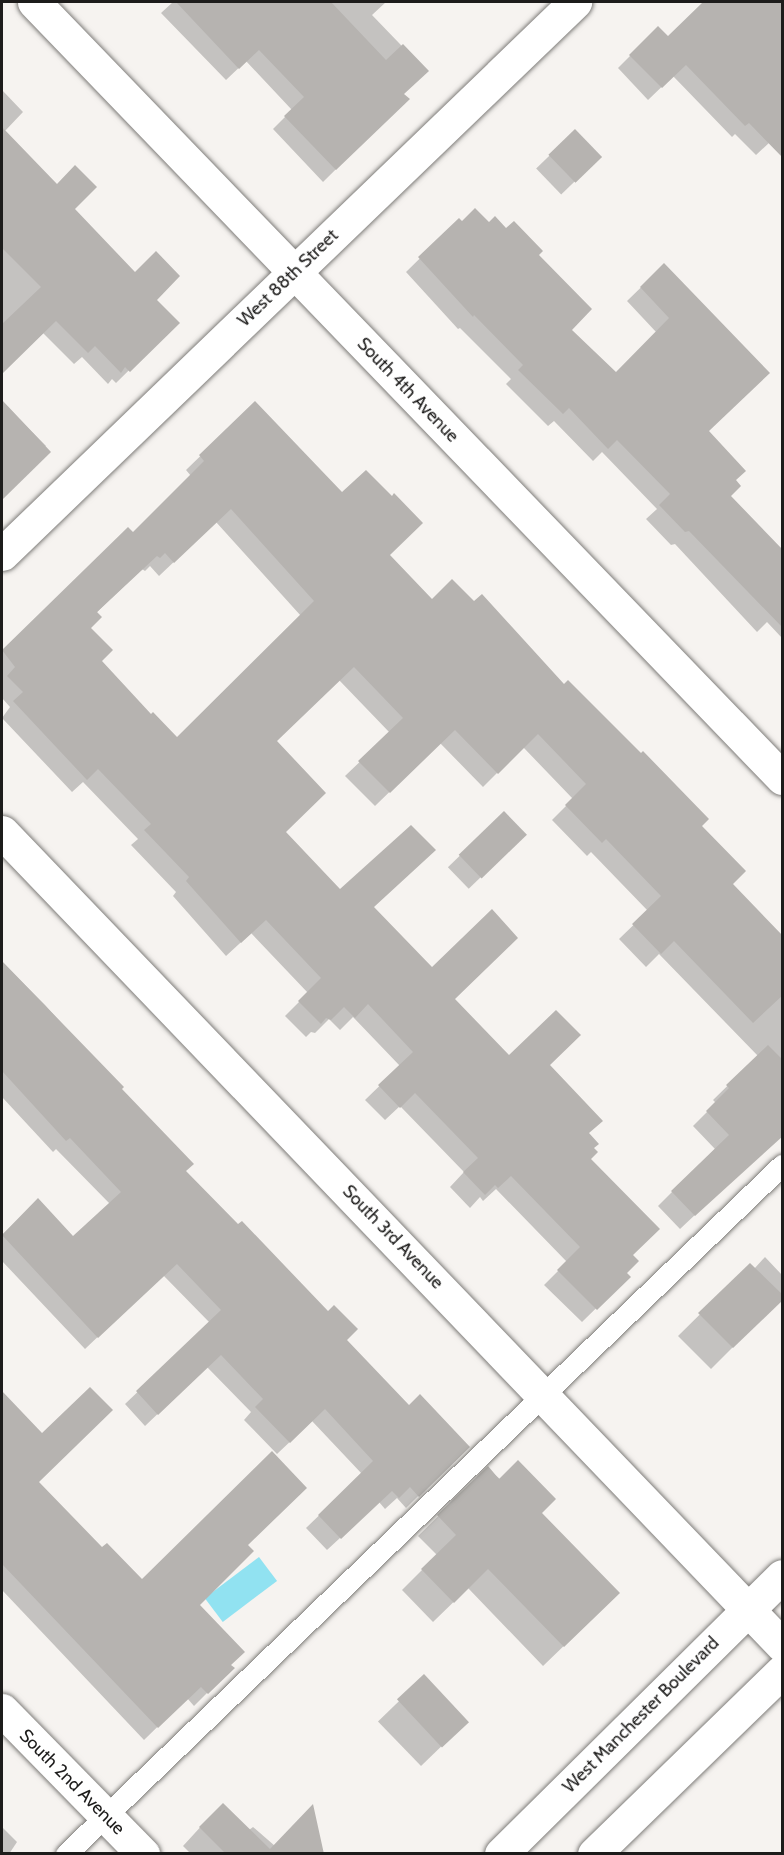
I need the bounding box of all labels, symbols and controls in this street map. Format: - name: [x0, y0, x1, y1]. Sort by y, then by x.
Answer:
- street label: West 88th Street: [233, 225, 343, 331]
- street label: South 4th Avenue: [353, 333, 463, 447]
- street label: South 3rd Avenue: [338, 1181, 448, 1293]
- street label: West Manchester Boulevard: [558, 1632, 724, 1798]
- street label: South 2nd Avenue: [15, 1725, 129, 1839]

